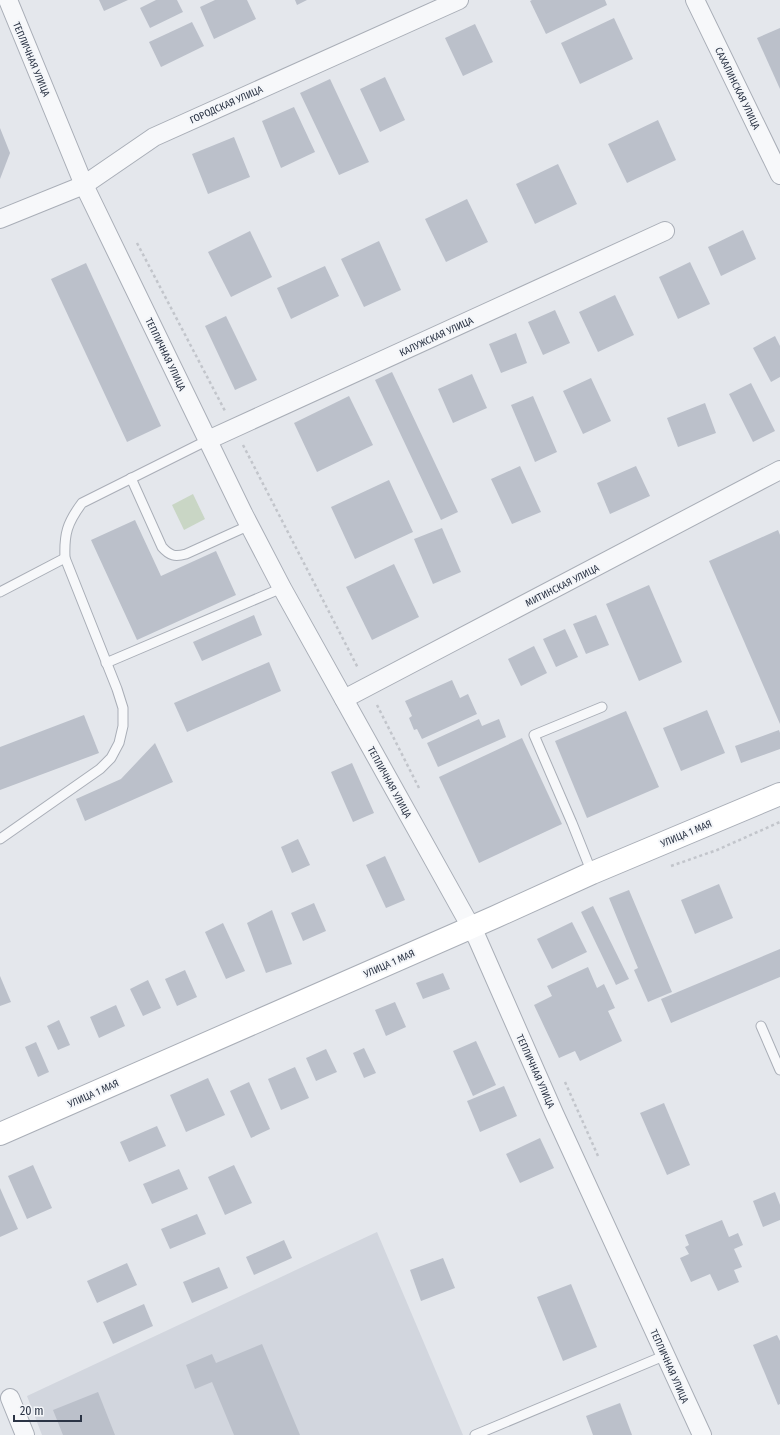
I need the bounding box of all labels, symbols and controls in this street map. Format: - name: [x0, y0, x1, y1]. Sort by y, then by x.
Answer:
- street label: ТЕПЛИЧНАЯ УЛИЦА: [10, 20, 52, 99]
- street label: САХАЛИНСКАЯ УЛИЦА: [712, 45, 763, 132]
- street label: ГОРОДСКАЯ УЛИЦА: [188, 83, 265, 126]
- street label: КАЛУЖСКАЯ УЛИЦА: [398, 314, 476, 359]
- street label: ТЕПЛИЧНАЯ УЛИЦА: [142, 316, 188, 394]
- street label: МИТИНСКАЯ УЛИЦА: [523, 562, 602, 610]
- street label: ТЕПЛИЧНАЯ УЛИЦА: [365, 745, 414, 821]
- street label: УЛИЦА 1 МАЯ: [658, 818, 714, 850]
- street label: УЛИЦА 1 МАЯ: [361, 947, 417, 981]
- street label: ТЕПЛИЧНАЯ УЛИЦА: [513, 1033, 557, 1111]
- street label: УЛИЦА 1 МАЯ: [65, 1077, 121, 1111]
- street label: ТЕПЛИЧНАЯ УЛИЦА: [647, 1328, 691, 1406]
- scale bar: [14, 1397, 81, 1423]
- text: 20 m: [20, 1404, 44, 1418]

